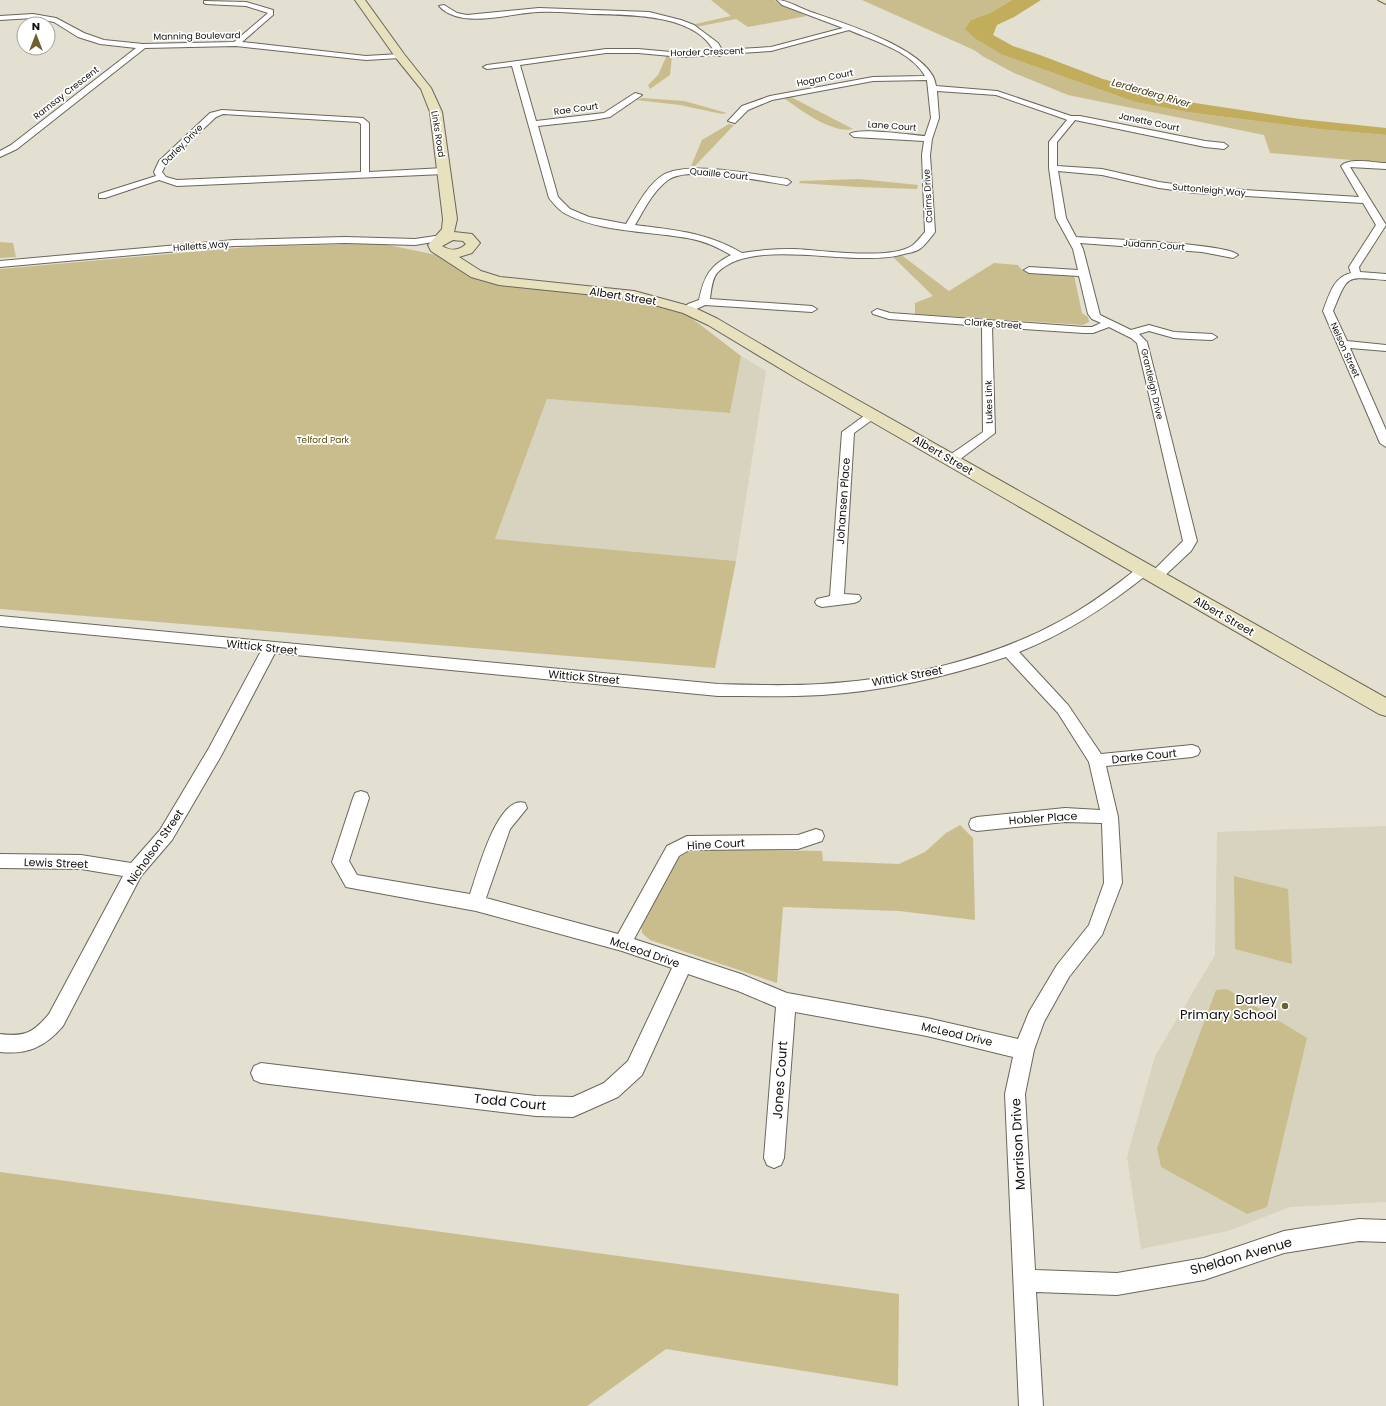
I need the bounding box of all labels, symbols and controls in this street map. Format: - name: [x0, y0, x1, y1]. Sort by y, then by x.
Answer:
- north arrow: [16, 16, 56, 56]
- text: N: [32, 18, 40, 34]
- street label: Manning Boulevard: [153, 29, 241, 43]
- street label: Horder Crescent: [670, 45, 744, 59]
- street label: Ramsay Crescent: [31, 64, 101, 122]
- street label: Hogan Court: [796, 67, 854, 89]
- water label: Lerderderg River: [1110, 75, 1192, 112]
- street label: Rae Court: [553, 100, 599, 118]
- street label: Links Road: [428, 110, 448, 158]
- street label: Janette Court: [1118, 110, 1180, 134]
- street label: Lane Court: [867, 118, 917, 134]
- street label: Darley Drive: [159, 122, 205, 168]
- street label: Quaille Court: [689, 165, 749, 183]
- street label: Cairns Drive: [921, 168, 935, 223]
- street label: Suttonleigh Way: [1172, 181, 1246, 199]
- street label: Judann Court: [1123, 237, 1185, 253]
- street label: Halletts Way: [173, 238, 229, 254]
- street label: Albert Street: [588, 283, 658, 309]
- street label: Clarke Street: [964, 316, 1022, 332]
- street label: Nelson Street: [1327, 321, 1363, 379]
- street label: Grantleigh Drive: [1138, 347, 1166, 421]
- street label: Lukes Link: [983, 380, 995, 424]
- street label: Albert Street: [910, 431, 976, 479]
- park label: Telford Park: [297, 434, 350, 446]
- street label: Johansen Place: [832, 457, 854, 545]
- street label: Albert Street: [1191, 592, 1257, 640]
- street label: Wittick Street: [226, 635, 298, 659]
- street label: Wittick Street: [870, 662, 944, 690]
- street label: Wittick Street: [548, 666, 620, 688]
- street label: Darke Court: [1111, 745, 1177, 767]
- street label: Nicholson Street: [123, 806, 187, 888]
- street label: Hobler Place: [1008, 808, 1078, 828]
- street label: Hine Court: [687, 834, 745, 854]
- street label: Lewis Street: [24, 854, 88, 872]
- street label: McLeod Drive: [608, 933, 682, 971]
- place label: Darley Primary School: [1180, 990, 1278, 1024]
- marker: Darley Primary School: [1280, 1001, 1290, 1011]
- street label: McLeod Drive: [920, 1018, 994, 1050]
- street label: Jones Court: [768, 1040, 792, 1120]
- street label: Todd Court: [473, 1089, 547, 1115]
- street label: Morrison Drive: [1006, 1098, 1030, 1190]
- street label: Sheldon Avenue: [1188, 1232, 1294, 1280]

